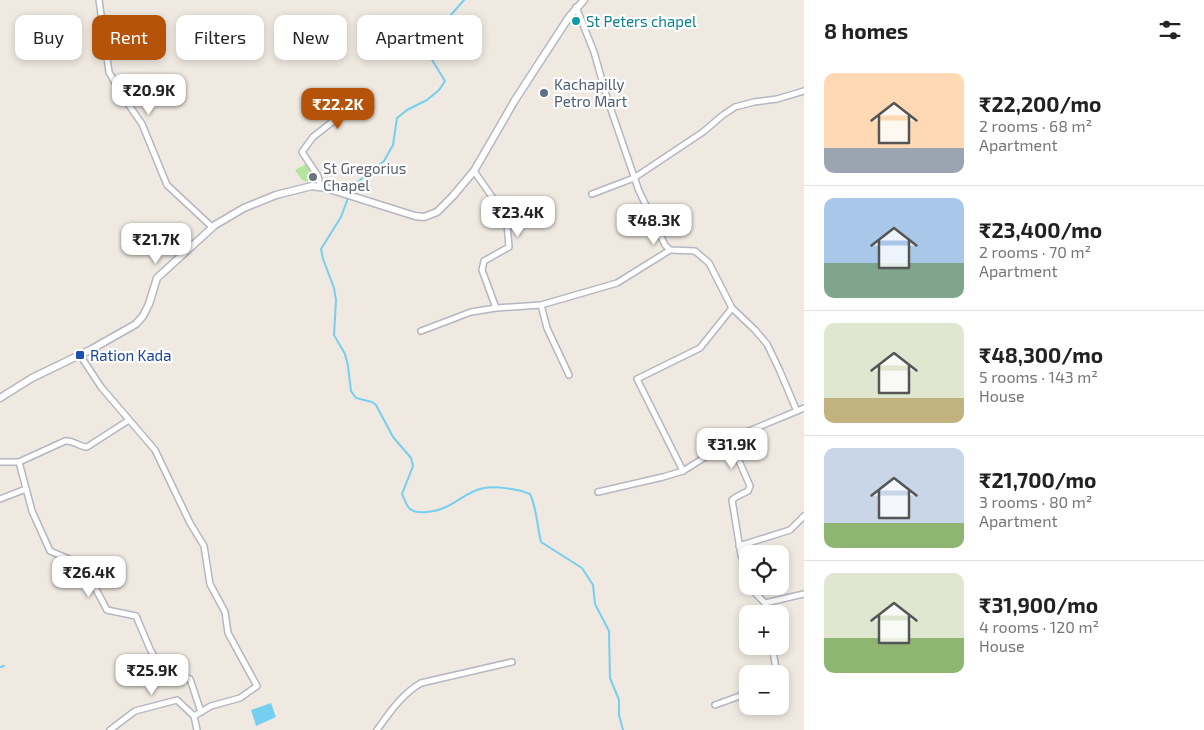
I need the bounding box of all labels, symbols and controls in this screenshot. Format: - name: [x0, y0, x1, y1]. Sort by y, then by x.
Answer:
- place label: St Peters chapel: [586, 12, 697, 30]
- chip: Buy: [15, 15, 82, 60]
- chip: Rent: [92, 15, 166, 60]
- chip: Filters: [176, 15, 264, 60]
- chip: New: [274, 15, 347, 60]
- chip: Apartment: [357, 15, 482, 60]
- marker: St Peters chapel: [570, 15, 582, 27]
- icon: filters: [1156, 16, 1184, 44]
- text: 8 homes: [824, 18, 908, 43]
- pin: ₹20.9K: [108, 74, 190, 116]
- place label: Kachapilly Petro Mart: [554, 75, 628, 110]
- text: ₹20.9K: [123, 80, 175, 99]
- marker: Kachapilly Petro Mart: [538, 87, 550, 99]
- pin: ₹22.2K: [297, 88, 379, 130]
- text: ₹22,200/mo: [979, 91, 1101, 116]
- icon: home: [864, 93, 924, 153]
- text: ₹22.2K: [312, 94, 364, 113]
- text: 2 rooms · 68 m²: [979, 116, 1092, 135]
- text: Apartment: [979, 135, 1058, 154]
- place label: St Gregorius Chapel: [323, 159, 406, 194]
- marker: St Gregorius Chapel: [307, 171, 319, 183]
- pin: ₹23.4K: [477, 196, 559, 238]
- text: ₹23.4K: [492, 202, 544, 221]
- pin: ₹48.3K: [613, 204, 695, 246]
- text: ₹48.3K: [628, 210, 680, 229]
- text: ₹23,400/mo: [979, 217, 1102, 242]
- icon: home: [864, 218, 924, 278]
- pin: ₹21.7K: [115, 222, 197, 265]
- text: ₹21.7K: [132, 229, 180, 248]
- text: 2 rooms · 70 m²: [979, 242, 1091, 261]
- text: Apartment: [979, 261, 1058, 280]
- text: ₹48,300/mo: [979, 342, 1103, 367]
- icon: home: [864, 343, 924, 403]
- place label: Ration Kada: [90, 346, 171, 364]
- marker: Ration Kada: [74, 349, 86, 361]
- text: 5 rooms · 143 m²: [979, 367, 1098, 386]
- text: House: [979, 386, 1025, 405]
- pin: ₹31.9K: [691, 428, 773, 470]
- text: ₹31.9K: [708, 434, 756, 453]
- text: ₹21,700/mo: [979, 467, 1097, 492]
- icon: home: [864, 468, 924, 528]
- text: 3 rooms · 80 m²: [979, 492, 1092, 511]
- text: Apartment: [979, 511, 1058, 530]
- map controls: [739, 545, 789, 715]
- button: locate: [739, 545, 789, 595]
- pin: ₹26.4K: [48, 556, 130, 598]
- text: ₹26.4K: [63, 562, 115, 581]
- text: ₹31,900/mo: [979, 592, 1098, 617]
- icon: home: [864, 593, 924, 653]
- button: +: [739, 605, 789, 655]
- text: 4 rooms · 120 m²: [979, 617, 1099, 636]
- text: House: [979, 636, 1025, 655]
- pin: ₹25.9K: [111, 654, 193, 696]
- text: ₹25.9K: [126, 660, 178, 679]
- button: −: [739, 665, 789, 715]

